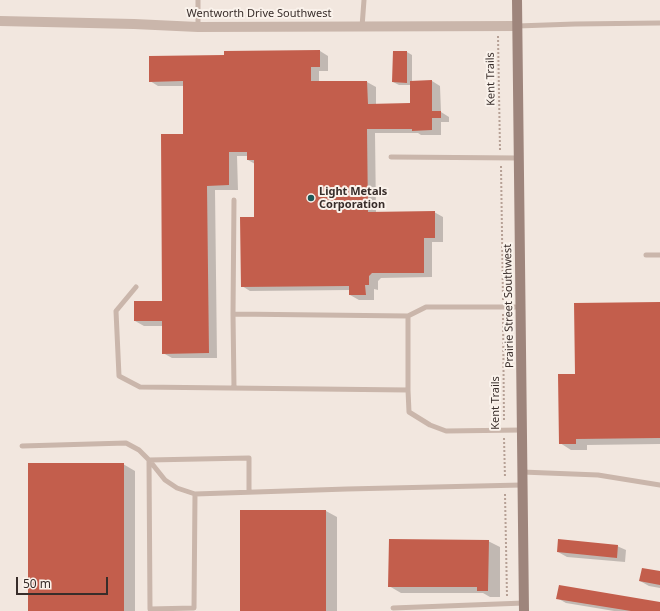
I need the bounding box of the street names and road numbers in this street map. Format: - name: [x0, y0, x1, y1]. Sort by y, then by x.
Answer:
- street label: Wentworth Drive Southwest: [187, 7, 331, 21]
- street label: Kent Trails: [484, 52, 498, 106]
- street label: Prairie Street Southwest: [501, 244, 517, 368]
- street label: Kent Trails: [489, 376, 503, 430]

